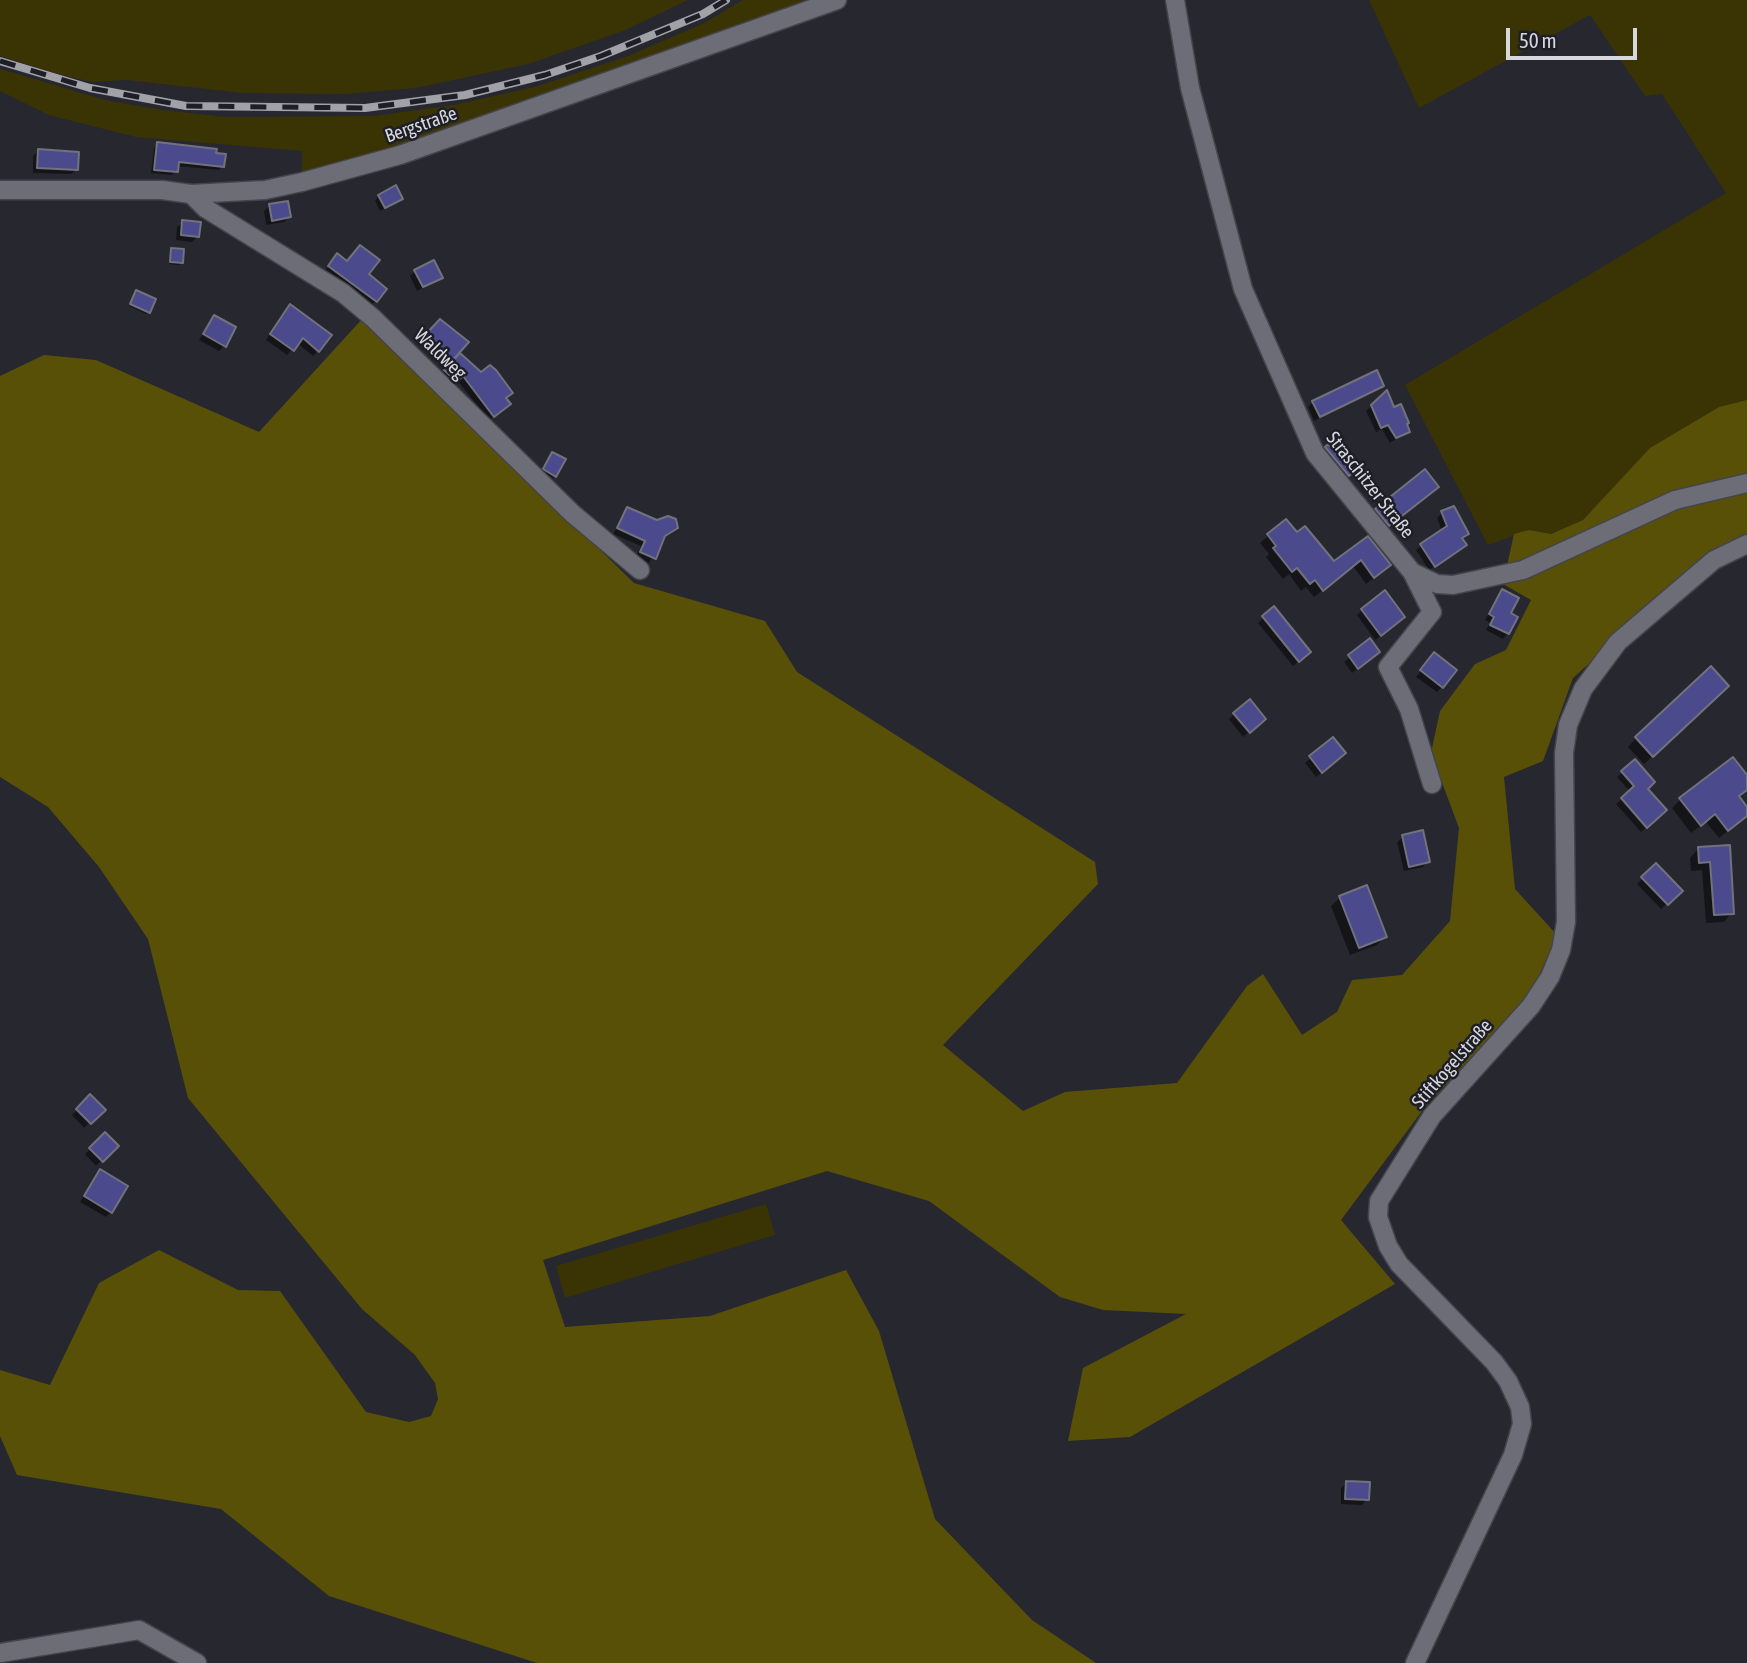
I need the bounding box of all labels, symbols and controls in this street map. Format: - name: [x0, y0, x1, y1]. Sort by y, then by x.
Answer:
- scale bar: [1509, 14, 1640, 58]
- text: 50 m: [1519, 28, 1557, 52]
- street label: Bergstraße: [382, 102, 460, 148]
- street label: Waldweg: [409, 324, 471, 384]
- street label: Straschitzer Straße: [1321, 427, 1419, 543]
- street label: Stiftkogelstraße: [1407, 1015, 1497, 1113]

